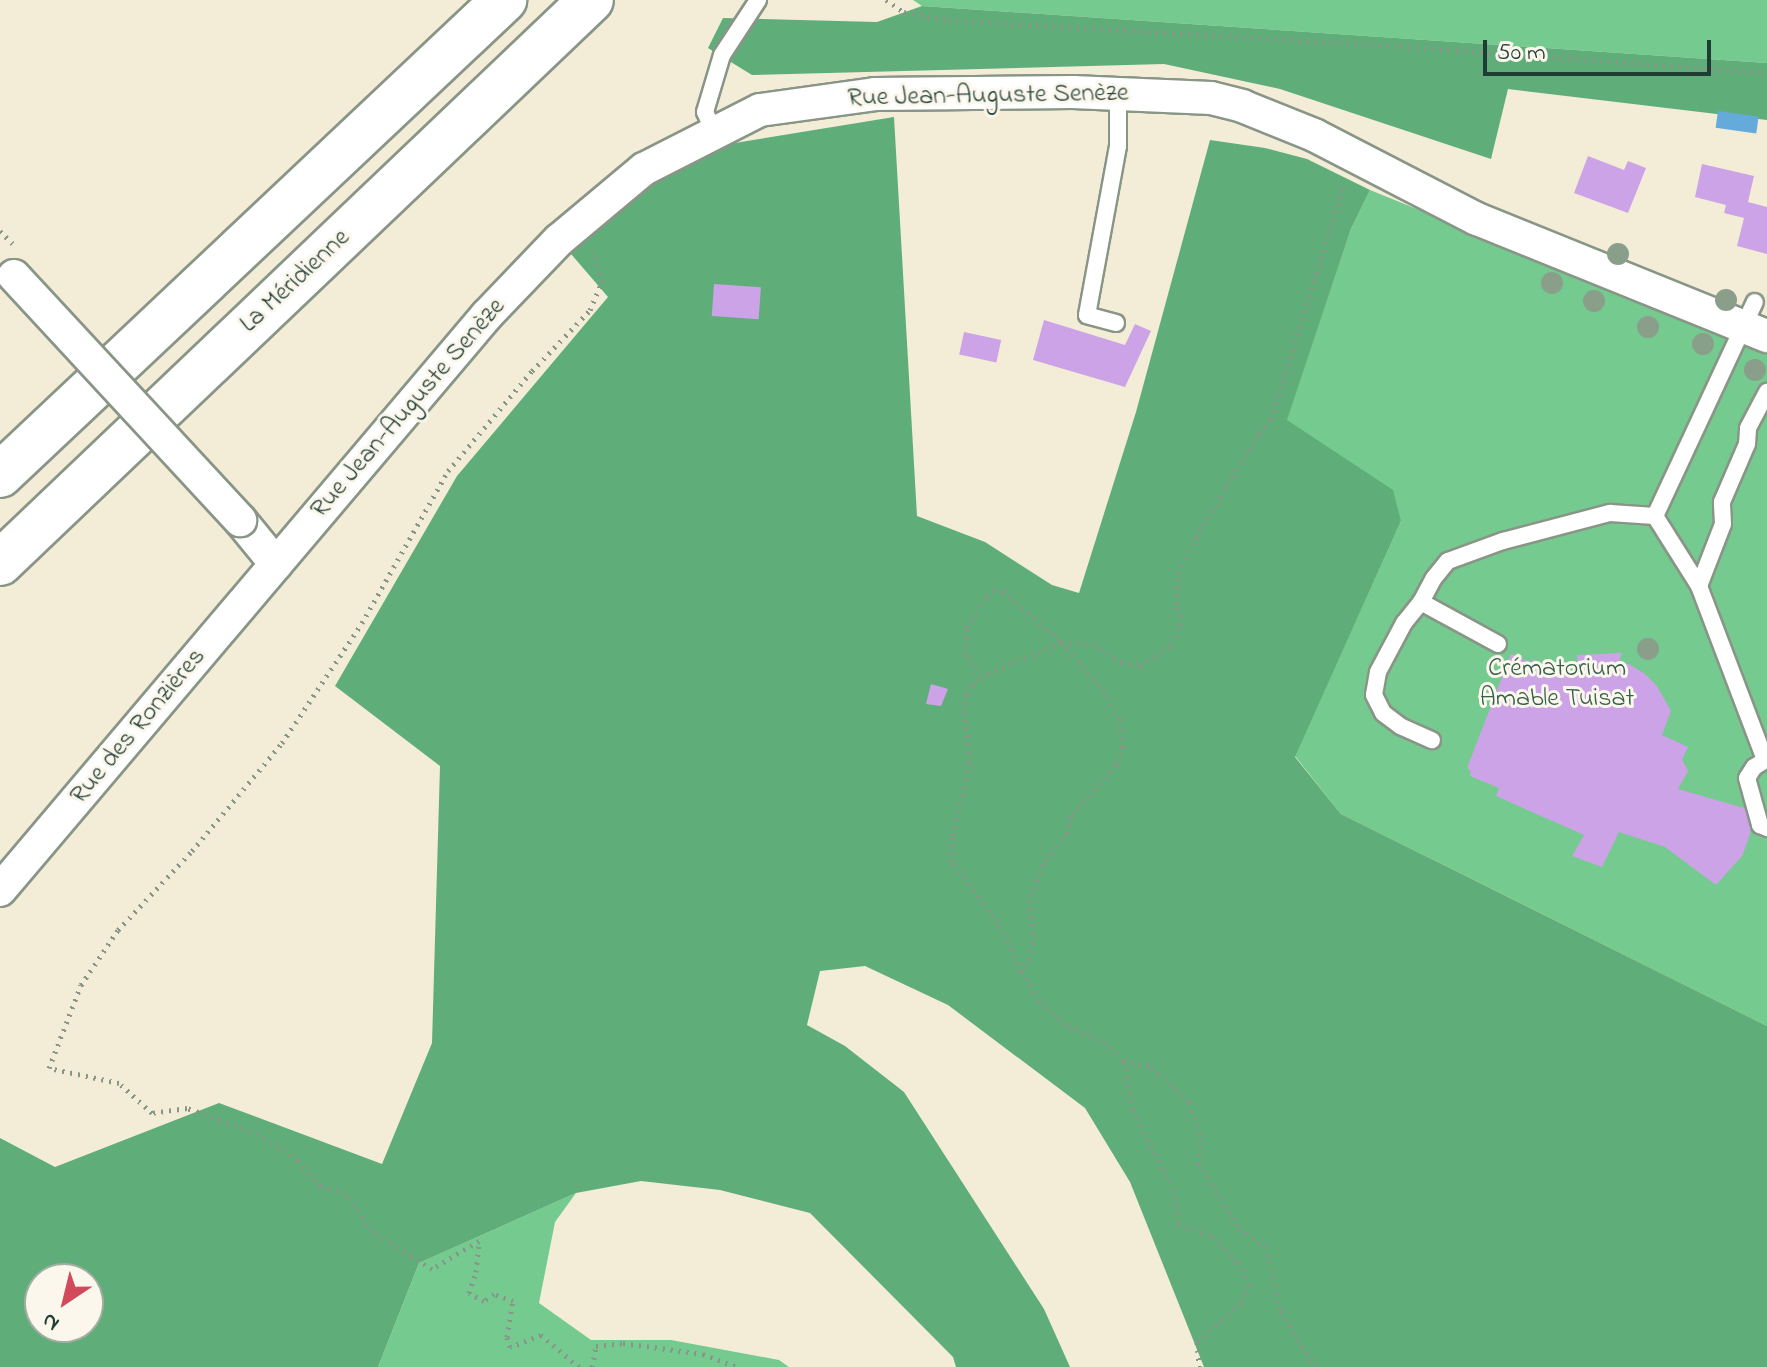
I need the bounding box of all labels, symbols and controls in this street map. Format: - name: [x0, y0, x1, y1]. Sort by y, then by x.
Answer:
- scale bar: [1487, 24, 1715, 74]
- text: 50 m: [1497, 36, 1546, 71]
- street label: Rue Jean-Auguste Senèze: [847, 79, 1129, 115]
- street label: La Méridienne: [235, 223, 357, 341]
- street label: Rue Jean-Auguste Senèze: [305, 293, 513, 525]
- street label: Rue des Ronzières: [65, 643, 213, 811]
- park label: Crématorium Amable Tuisat: [1480, 654, 1634, 716]
- north arrow: [24, 1263, 104, 1343]
- text: N: [36, 1304, 67, 1338]

